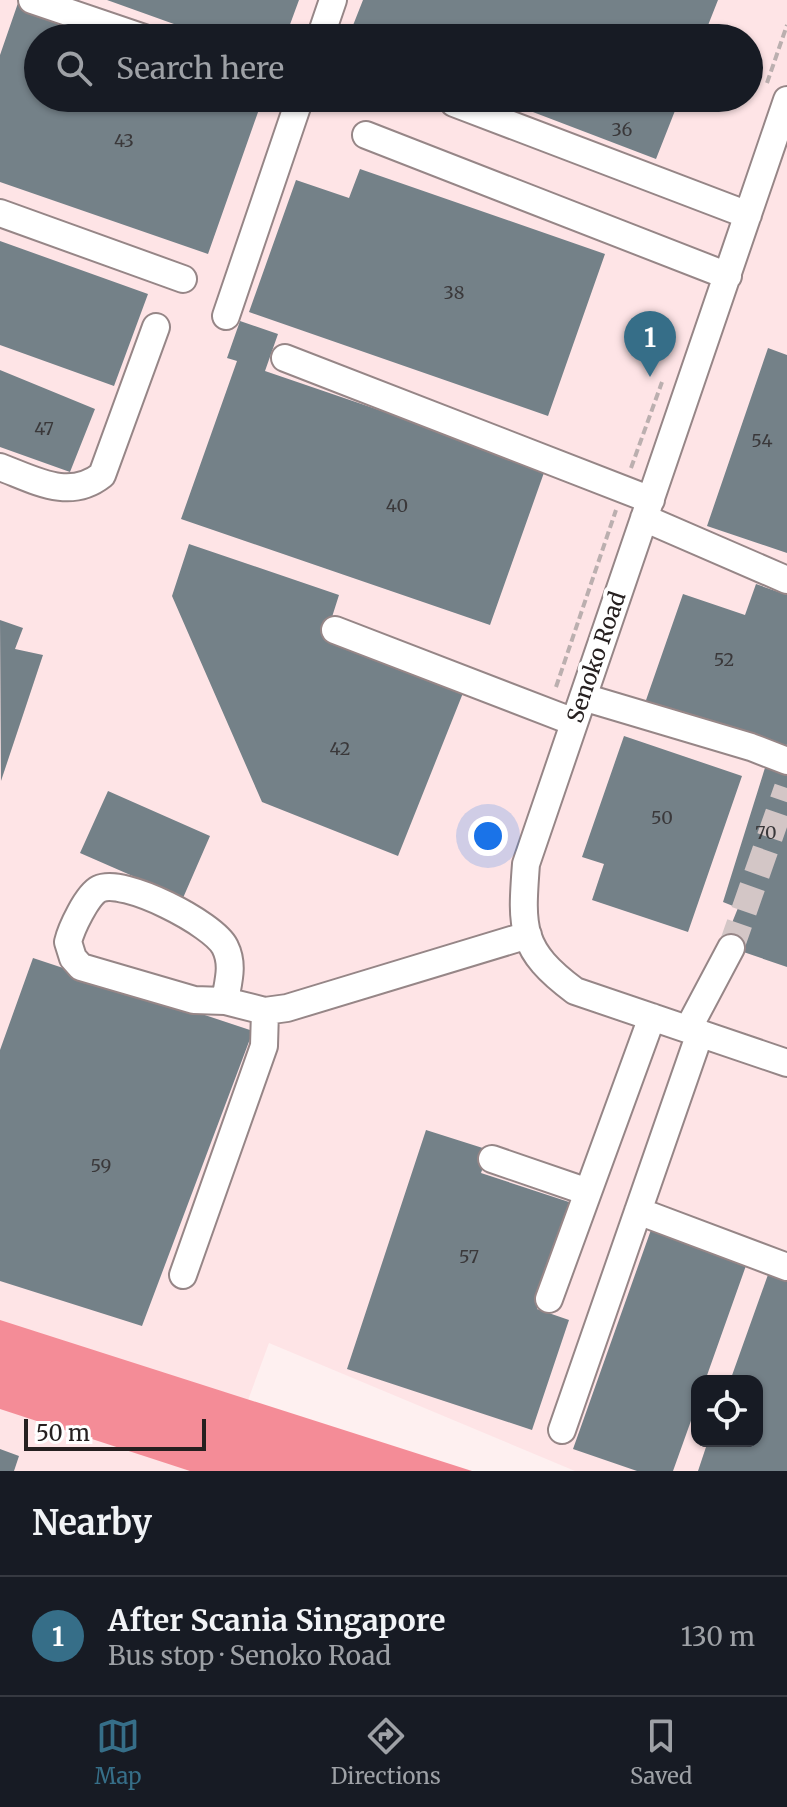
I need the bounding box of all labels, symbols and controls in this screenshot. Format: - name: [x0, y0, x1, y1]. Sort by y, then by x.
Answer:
- search box: [24, 24, 763, 112]
- icon: search: [52, 46, 96, 90]
- text: Search here: [116, 49, 284, 87]
- house number: 36: [612, 118, 633, 141]
- house number: 43: [114, 129, 134, 152]
- house number: 38: [444, 281, 464, 304]
- pin: 1: [624, 311, 676, 377]
- house number: 47: [34, 417, 54, 440]
- house number: 54: [751, 429, 773, 452]
- house number: 40: [386, 494, 408, 517]
- street label: Senoko Road: [560, 588, 632, 726]
- house number: 52: [714, 648, 734, 671]
- house number: 42: [330, 737, 350, 760]
- house number: 50: [651, 806, 673, 829]
- your location: [468, 816, 508, 856]
- house number: 70: [755, 821, 777, 844]
- house number: 59: [91, 1154, 111, 1177]
- house number: 57: [459, 1245, 479, 1268]
- map controls: [691, 1375, 763, 1447]
- button: locate: [691, 1375, 763, 1447]
- scale bar: [24, 1415, 206, 1451]
- text: 50 m: [36, 1419, 90, 1447]
- text: Nearby: [32, 1502, 152, 1544]
- text: After Scania Singapore: [108, 1601, 445, 1639]
- text: 1: [52, 1620, 64, 1653]
- text: 130 m: [681, 1620, 755, 1653]
- text: Bus stop · Senoko Road: [108, 1639, 391, 1672]
- tab: Map: [95, 1714, 142, 1790]
- tab: Directions: [331, 1714, 441, 1790]
- tab: Saved: [630, 1714, 692, 1790]

